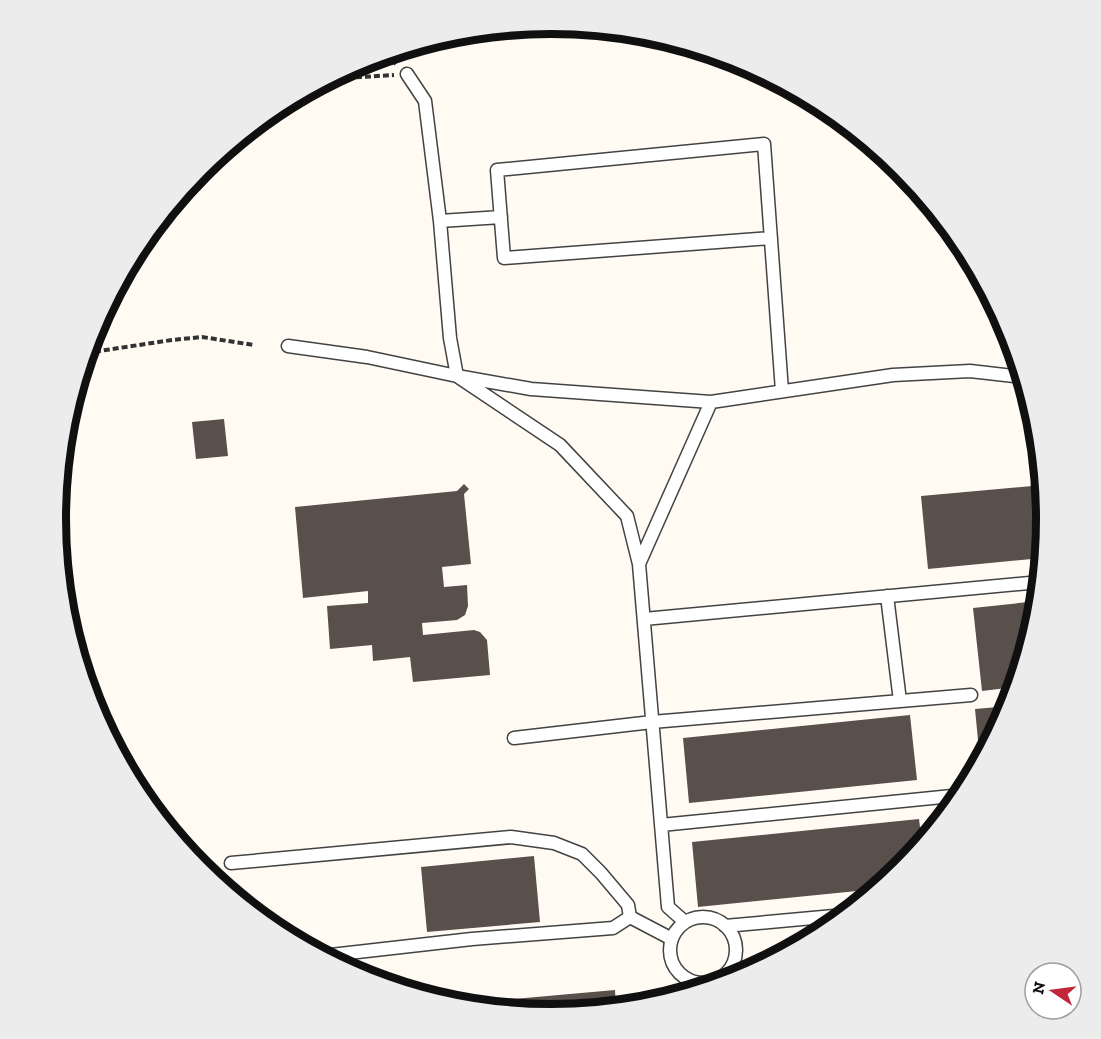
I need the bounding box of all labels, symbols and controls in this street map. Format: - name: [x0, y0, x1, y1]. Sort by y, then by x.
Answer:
- north arrow: [1023, 961, 1083, 1021]
- text: N: [1028, 980, 1049, 996]

